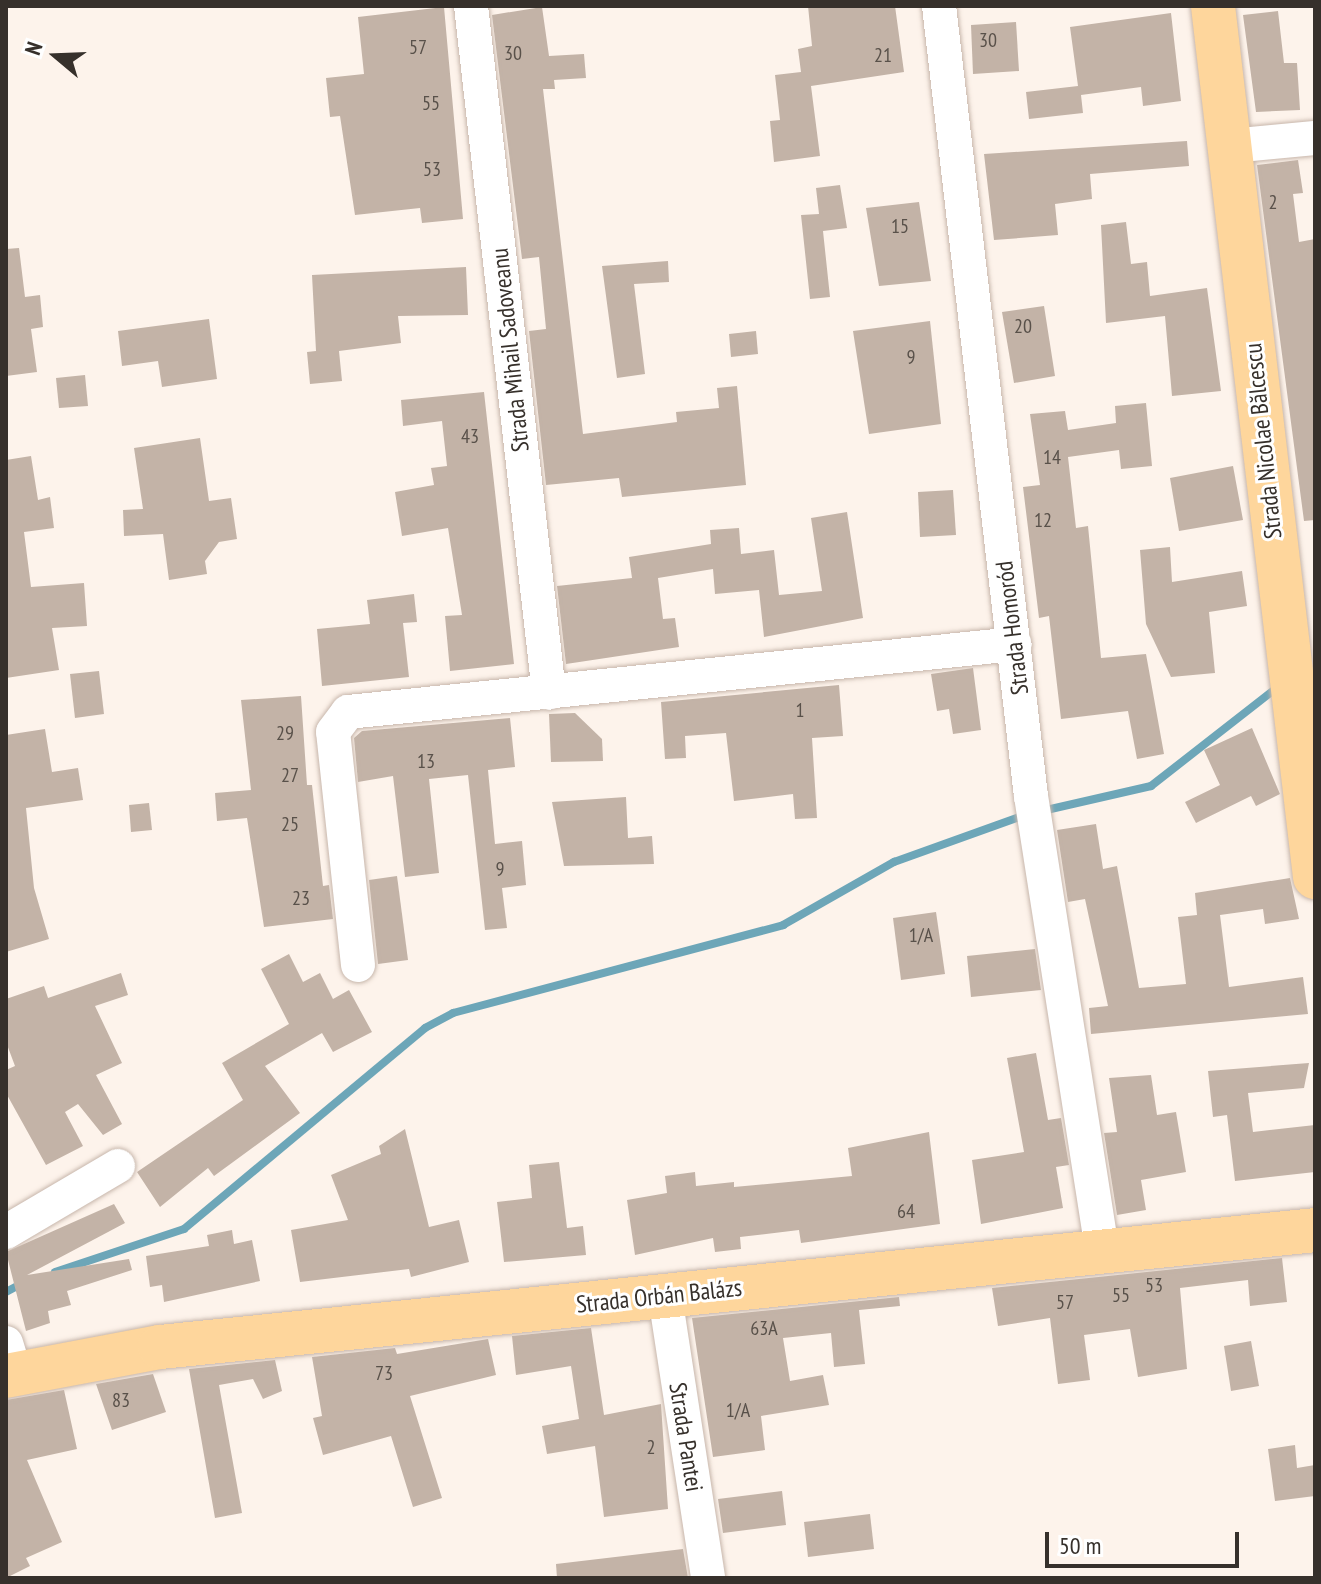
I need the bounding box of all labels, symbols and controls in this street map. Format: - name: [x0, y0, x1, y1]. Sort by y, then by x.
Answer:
- north arrow: [16, 16, 96, 96]
- house number: 30: [979, 28, 997, 52]
- house number: 57: [409, 35, 427, 59]
- text: N: [18, 38, 48, 58]
- house number: 30: [504, 41, 522, 65]
- house number: 21: [874, 43, 892, 67]
- house number: 55: [422, 91, 440, 115]
- house number: 53: [423, 157, 441, 181]
- house number: 2: [1269, 190, 1277, 214]
- house number: 15: [891, 214, 909, 238]
- street label: Strada Mihail Sadoveanu: [485, 247, 535, 453]
- house number: 20: [1014, 314, 1032, 338]
- street label: Strada Nicolae Bălcescu: [1238, 342, 1288, 540]
- house number: 9: [907, 345, 915, 369]
- house number: 43: [461, 424, 479, 448]
- house number: 14: [1043, 445, 1061, 469]
- house number: 12: [1034, 508, 1052, 532]
- street label: Strada Homoród: [990, 559, 1034, 697]
- house number: 1: [796, 698, 804, 722]
- house number: 29: [276, 721, 294, 745]
- house number: 13: [417, 749, 435, 773]
- house number: 27: [281, 763, 299, 787]
- house number: 25: [281, 812, 299, 836]
- house number: 9: [496, 857, 504, 881]
- house number: 23: [292, 886, 310, 910]
- house number: 1/A: [909, 923, 933, 947]
- house number: 64: [897, 1199, 915, 1223]
- street label: Strada Orbán Balázs: [575, 1273, 743, 1319]
- house number: 53: [1145, 1273, 1163, 1297]
- house number: 55: [1112, 1283, 1130, 1307]
- house number: 57: [1056, 1290, 1074, 1314]
- house number: 63A: [750, 1316, 778, 1340]
- house number: 73: [375, 1361, 393, 1385]
- street label: Strada Pantei: [663, 1380, 709, 1494]
- house number: 83: [112, 1388, 130, 1412]
- house number: 1/A: [726, 1398, 750, 1422]
- house number: 2: [647, 1435, 655, 1459]
- scale bar: [1049, 1516, 1243, 1566]
- text: 50 m: [1059, 1530, 1101, 1561]

